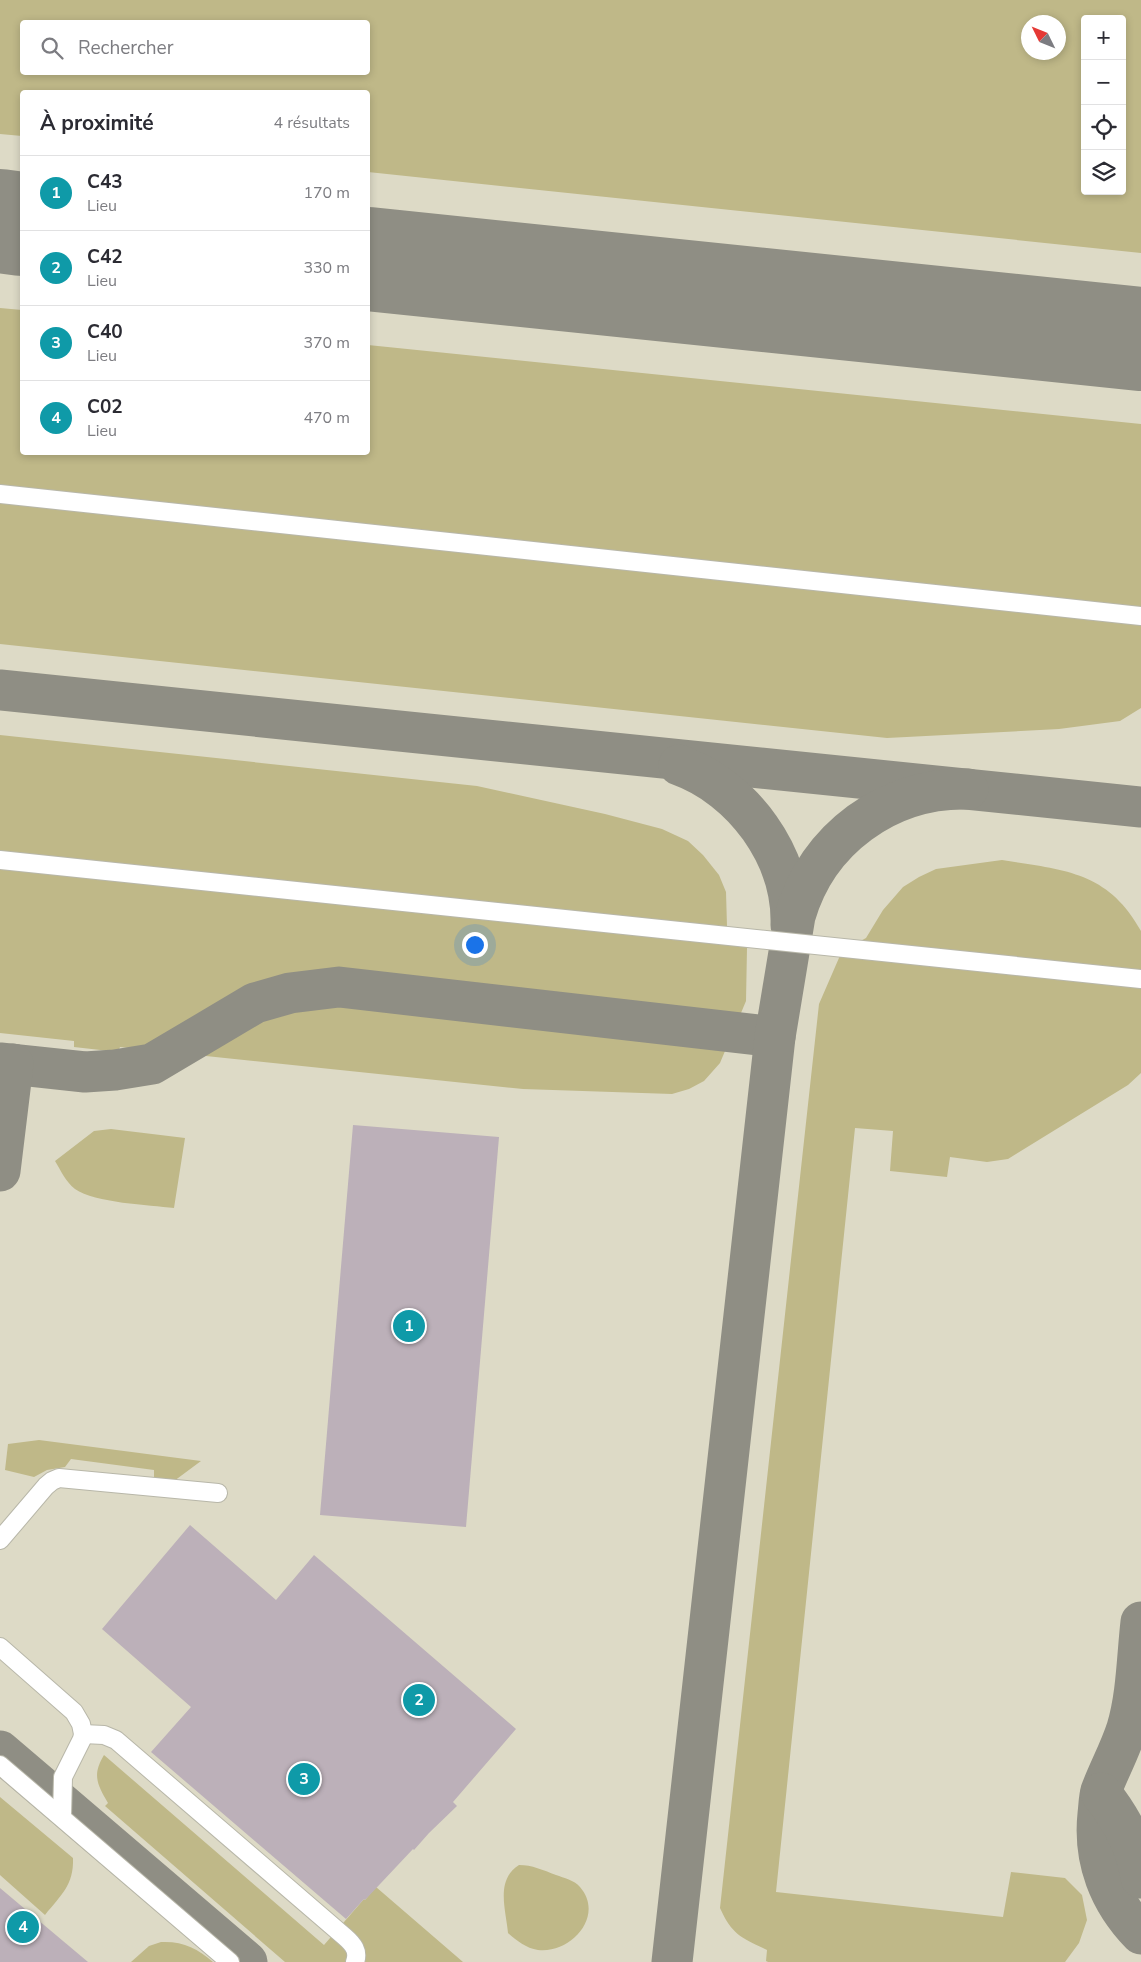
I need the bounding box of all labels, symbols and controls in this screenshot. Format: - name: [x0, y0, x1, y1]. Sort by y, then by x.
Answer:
- north arrow: [1021, 15, 1066, 60]
- map controls: [1081, 15, 1126, 195]
- button: +: [1081, 15, 1126, 60]
- search box: [20, 20, 370, 75]
- icon: search: [38, 34, 66, 62]
- text: Rechercher: [78, 35, 173, 61]
- button: −: [1081, 60, 1126, 105]
- button: locate: [1081, 105, 1126, 150]
- text: À proximité: [40, 109, 154, 137]
- text: 4 résultats: [274, 112, 350, 134]
- button: layers: [1081, 150, 1126, 195]
- text: C43: [87, 169, 123, 195]
- text: 1: [51, 182, 61, 204]
- text: 170 m: [303, 182, 350, 204]
- text: Lieu: [87, 195, 117, 217]
- text: C42: [87, 244, 123, 270]
- text: 2: [51, 257, 61, 279]
- text: 330 m: [303, 257, 350, 279]
- text: Lieu: [87, 270, 117, 292]
- text: C40: [87, 319, 123, 345]
- text: 3: [51, 332, 61, 354]
- text: 370 m: [303, 332, 350, 354]
- text: Lieu: [87, 345, 117, 367]
- text: C02: [87, 394, 123, 420]
- text: 4: [51, 407, 61, 429]
- text: 470 m: [303, 407, 350, 429]
- text: Lieu: [87, 420, 117, 442]
- your location: [462, 932, 488, 958]
- pin: 1: [393, 1307, 425, 1345]
- pin: 2: [403, 1681, 435, 1719]
- pin: 3: [288, 1760, 320, 1798]
- pin: 4: [7, 1908, 39, 1946]

